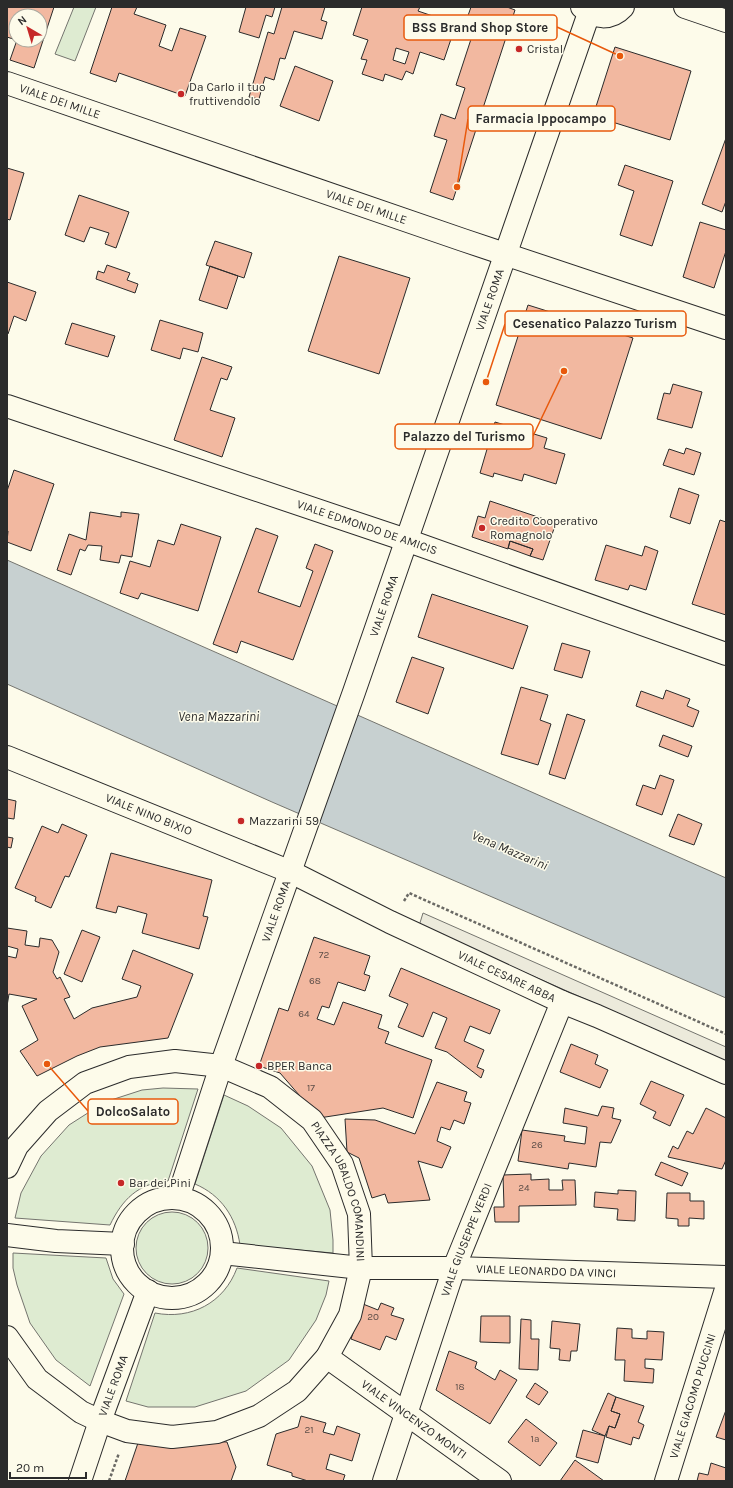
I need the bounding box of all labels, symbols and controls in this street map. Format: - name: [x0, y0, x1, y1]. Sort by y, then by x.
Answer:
- north arrow: [8, 8, 48, 48]
- text: N: [15, 13, 29, 28]
- callout: BSS Brand Shop Store: [404, 15, 557, 40]
- text: BSS Brand Shop Store: [412, 20, 548, 35]
- place label: Cristal: [527, 42, 563, 56]
- marker: Cristal: [514, 44, 524, 54]
- place label: Da Carlo il tuo fruttivendolo: [189, 80, 266, 108]
- street label: VIALE DEI MILLE: [18, 81, 102, 122]
- marker: Da Carlo il tuo fruttivendolo: [176, 89, 186, 99]
- callout: Farmacia Ippocampo: [468, 106, 615, 131]
- text: Farmacia Ippocampo: [476, 111, 606, 126]
- street label: VIALE DEI MILLE: [324, 186, 409, 227]
- street label: VIALE ROMA: [473, 267, 507, 332]
- callout: Cesenatico Palazzo Turism: [505, 311, 686, 336]
- text: Cesenatico Palazzo Turism: [513, 316, 677, 331]
- callout: Palazzo del Turismo: [395, 424, 533, 449]
- text: Palazzo del Turismo: [403, 429, 525, 444]
- street label: VIALE EDMONDO DE AMICIS: [295, 497, 439, 558]
- place label: Credito Cooperativo Romagnolo: [490, 514, 598, 542]
- marker: Credito Cooperativo Romagnolo: [477, 523, 487, 533]
- street label: VIALE ROMA: [367, 573, 401, 639]
- water label: Vena Mazzarini: [178, 709, 260, 724]
- street label: VIALE NINO BIXIO: [103, 791, 194, 838]
- place label: Mazzarini 59: [249, 814, 319, 828]
- marker: Mazzarini 59: [236, 816, 246, 826]
- water label: Vena Mazzarini: [470, 827, 551, 873]
- street label: VIALE ROMA: [259, 879, 293, 944]
- street label: VIALE CESARE ABBA: [456, 948, 558, 1005]
- house number: 72: [319, 949, 329, 961]
- house number: 68: [309, 975, 321, 987]
- house number: 64: [298, 1008, 310, 1020]
- place label: BPER Banca: [267, 1059, 332, 1073]
- marker: BPER Banca: [254, 1061, 264, 1071]
- house number: 17: [307, 1082, 315, 1094]
- callout: DolcoSalato: [88, 1099, 178, 1124]
- text: DolcoSalato: [96, 1104, 170, 1119]
- street label: PIAZZA UBALDO COMANDINI: [308, 1119, 368, 1262]
- house number: 26: [531, 1139, 543, 1151]
- place label: Bar dei Pini: [129, 1176, 191, 1190]
- marker: Bar dei Pini: [116, 1178, 126, 1188]
- street label: VIALE GIUSEPPE VERDI: [438, 1181, 495, 1298]
- house number: 24: [518, 1182, 530, 1194]
- street label: VIALE LEONARDO DA VINCI: [476, 1262, 616, 1280]
- house number: 20: [367, 1311, 379, 1323]
- street label: VIALE GIACOMO PUCCINI: [666, 1332, 719, 1460]
- street label: VIALE ROMA: [95, 1353, 131, 1418]
- street label: VIALE VINCENZO MONTI: [359, 1377, 469, 1462]
- house number: 18: [455, 1381, 465, 1393]
- house number: 21: [304, 1424, 314, 1436]
- house number: 1a: [531, 1433, 539, 1445]
- scale bar: [10, 1454, 86, 1480]
- text: 20 m: [16, 1461, 44, 1475]

